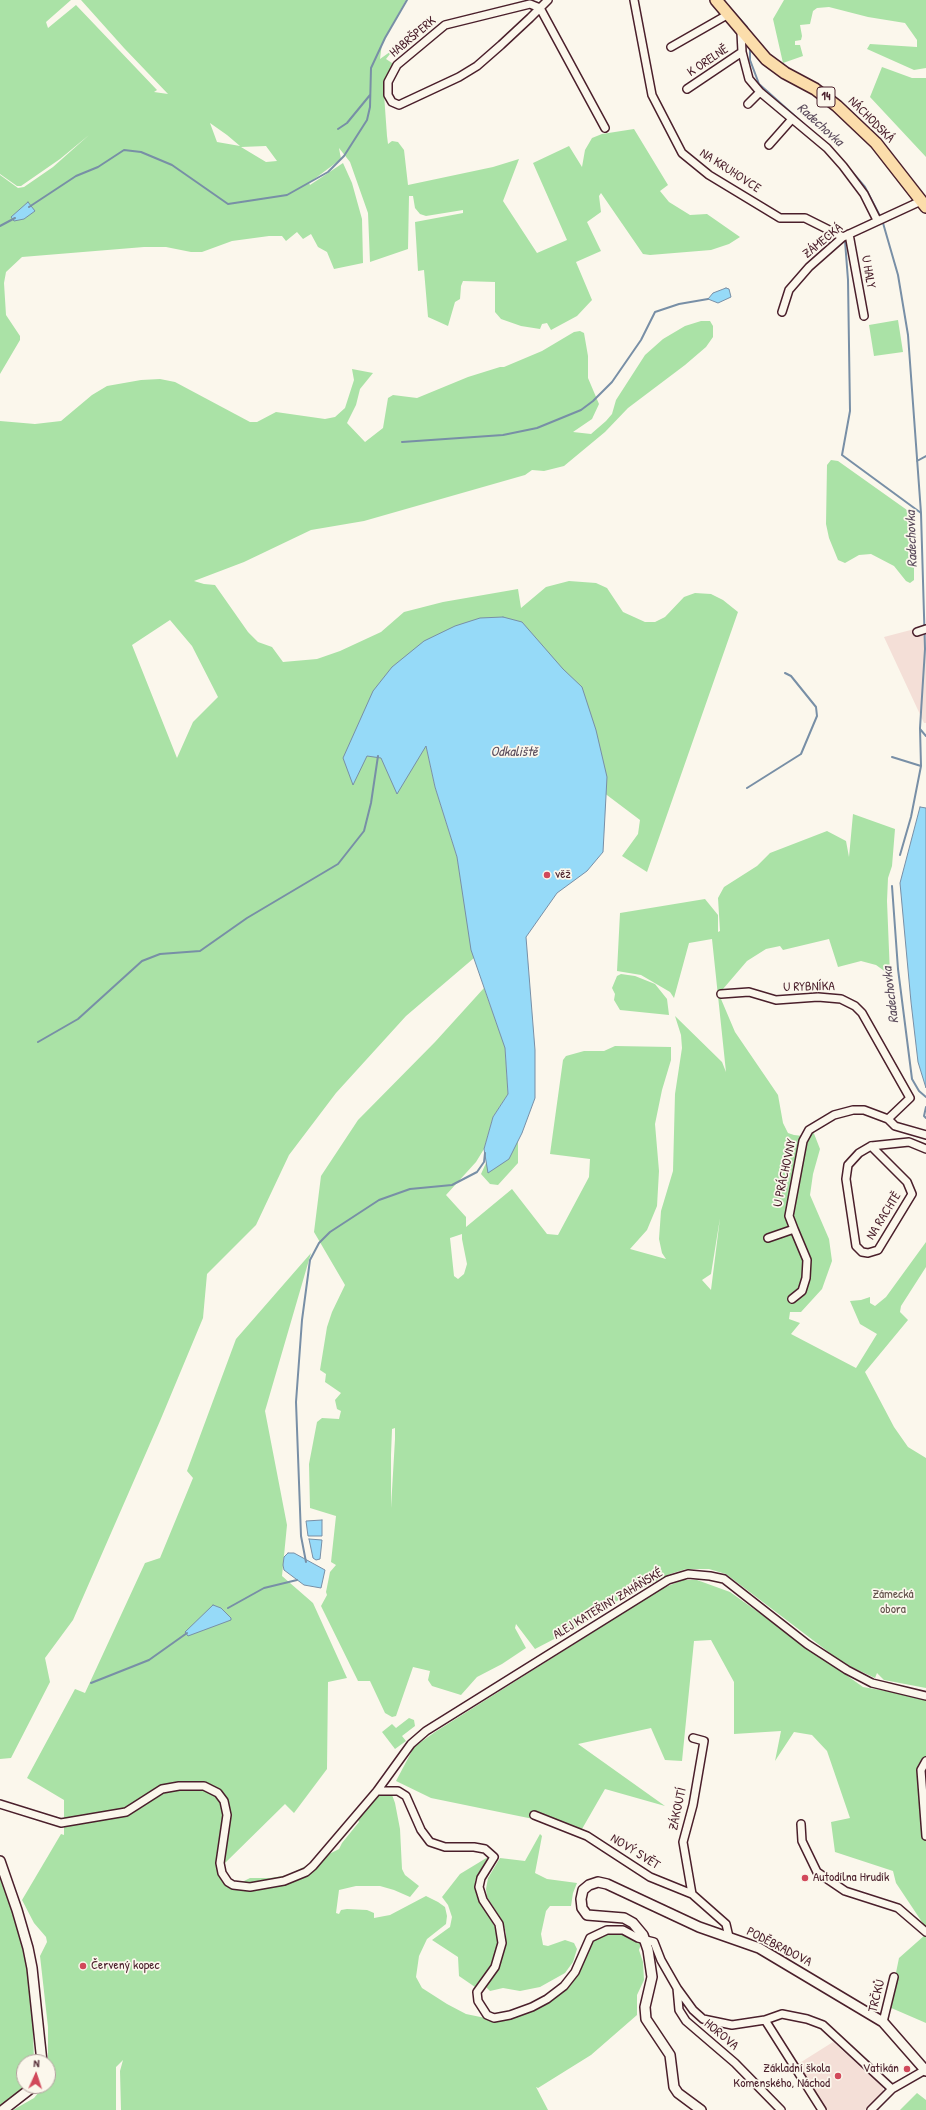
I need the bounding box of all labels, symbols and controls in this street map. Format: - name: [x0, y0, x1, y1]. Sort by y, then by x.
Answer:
- street label: HABRŠPERK: [387, 13, 439, 61]
- street label: K ORELNĚ: [685, 42, 731, 80]
- road number: 14: [817, 87, 835, 107]
- street label: NÁCHODSKÁ: [845, 94, 897, 146]
- water label: Radechovka: [793, 100, 847, 150]
- street label: NA KRUHOVCE: [697, 146, 763, 196]
- street label: ZÁMECKÁ: [800, 220, 846, 262]
- street label: U HALY: [857, 254, 879, 290]
- water label: Radechovka: [903, 510, 921, 568]
- water label: Odkaliště: [490, 744, 538, 760]
- place label: věž: [555, 867, 571, 883]
- marker: věž: [542, 870, 552, 880]
- water label: Radechovka: [879, 966, 903, 1024]
- street label: U RYBNÍKA: [783, 979, 835, 995]
- street label: U PRÁCHOVNY: [770, 1138, 800, 1208]
- street label: NA RACHTĚ: [863, 1189, 905, 1243]
- street label: ALEJ KATEŘINY ZAHÁŇSKÉ: [550, 1565, 666, 1643]
- park label: Zámecká obora: [872, 1587, 914, 1618]
- street label: ZÁKOUTÍ: [666, 1786, 690, 1832]
- street label: NOVÝ SVĚT: [607, 1831, 663, 1873]
- place label: Autodílna Hrudík: [813, 1870, 889, 1886]
- marker: Autodílna Hrudík: [800, 1873, 810, 1883]
- street label: PODĚBRADOVA: [744, 1924, 814, 1970]
- place label: Červený kopec: [91, 1958, 159, 1974]
- marker: Červený kopec: [78, 1961, 88, 1971]
- street label: TRČKŮ: [865, 1978, 889, 2014]
- street label: HOROVA: [701, 2016, 741, 2054]
- north arrow: [16, 2054, 56, 2094]
- text: N: [33, 2056, 40, 2070]
- place label: Základní škola Komenského, Náchod: [733, 2061, 830, 2092]
- place label: Vatikán: [863, 2061, 899, 2077]
- marker: Vatikán: [902, 2064, 912, 2074]
- marker: Základní škola Komenského, Náchod: [833, 2071, 843, 2081]

